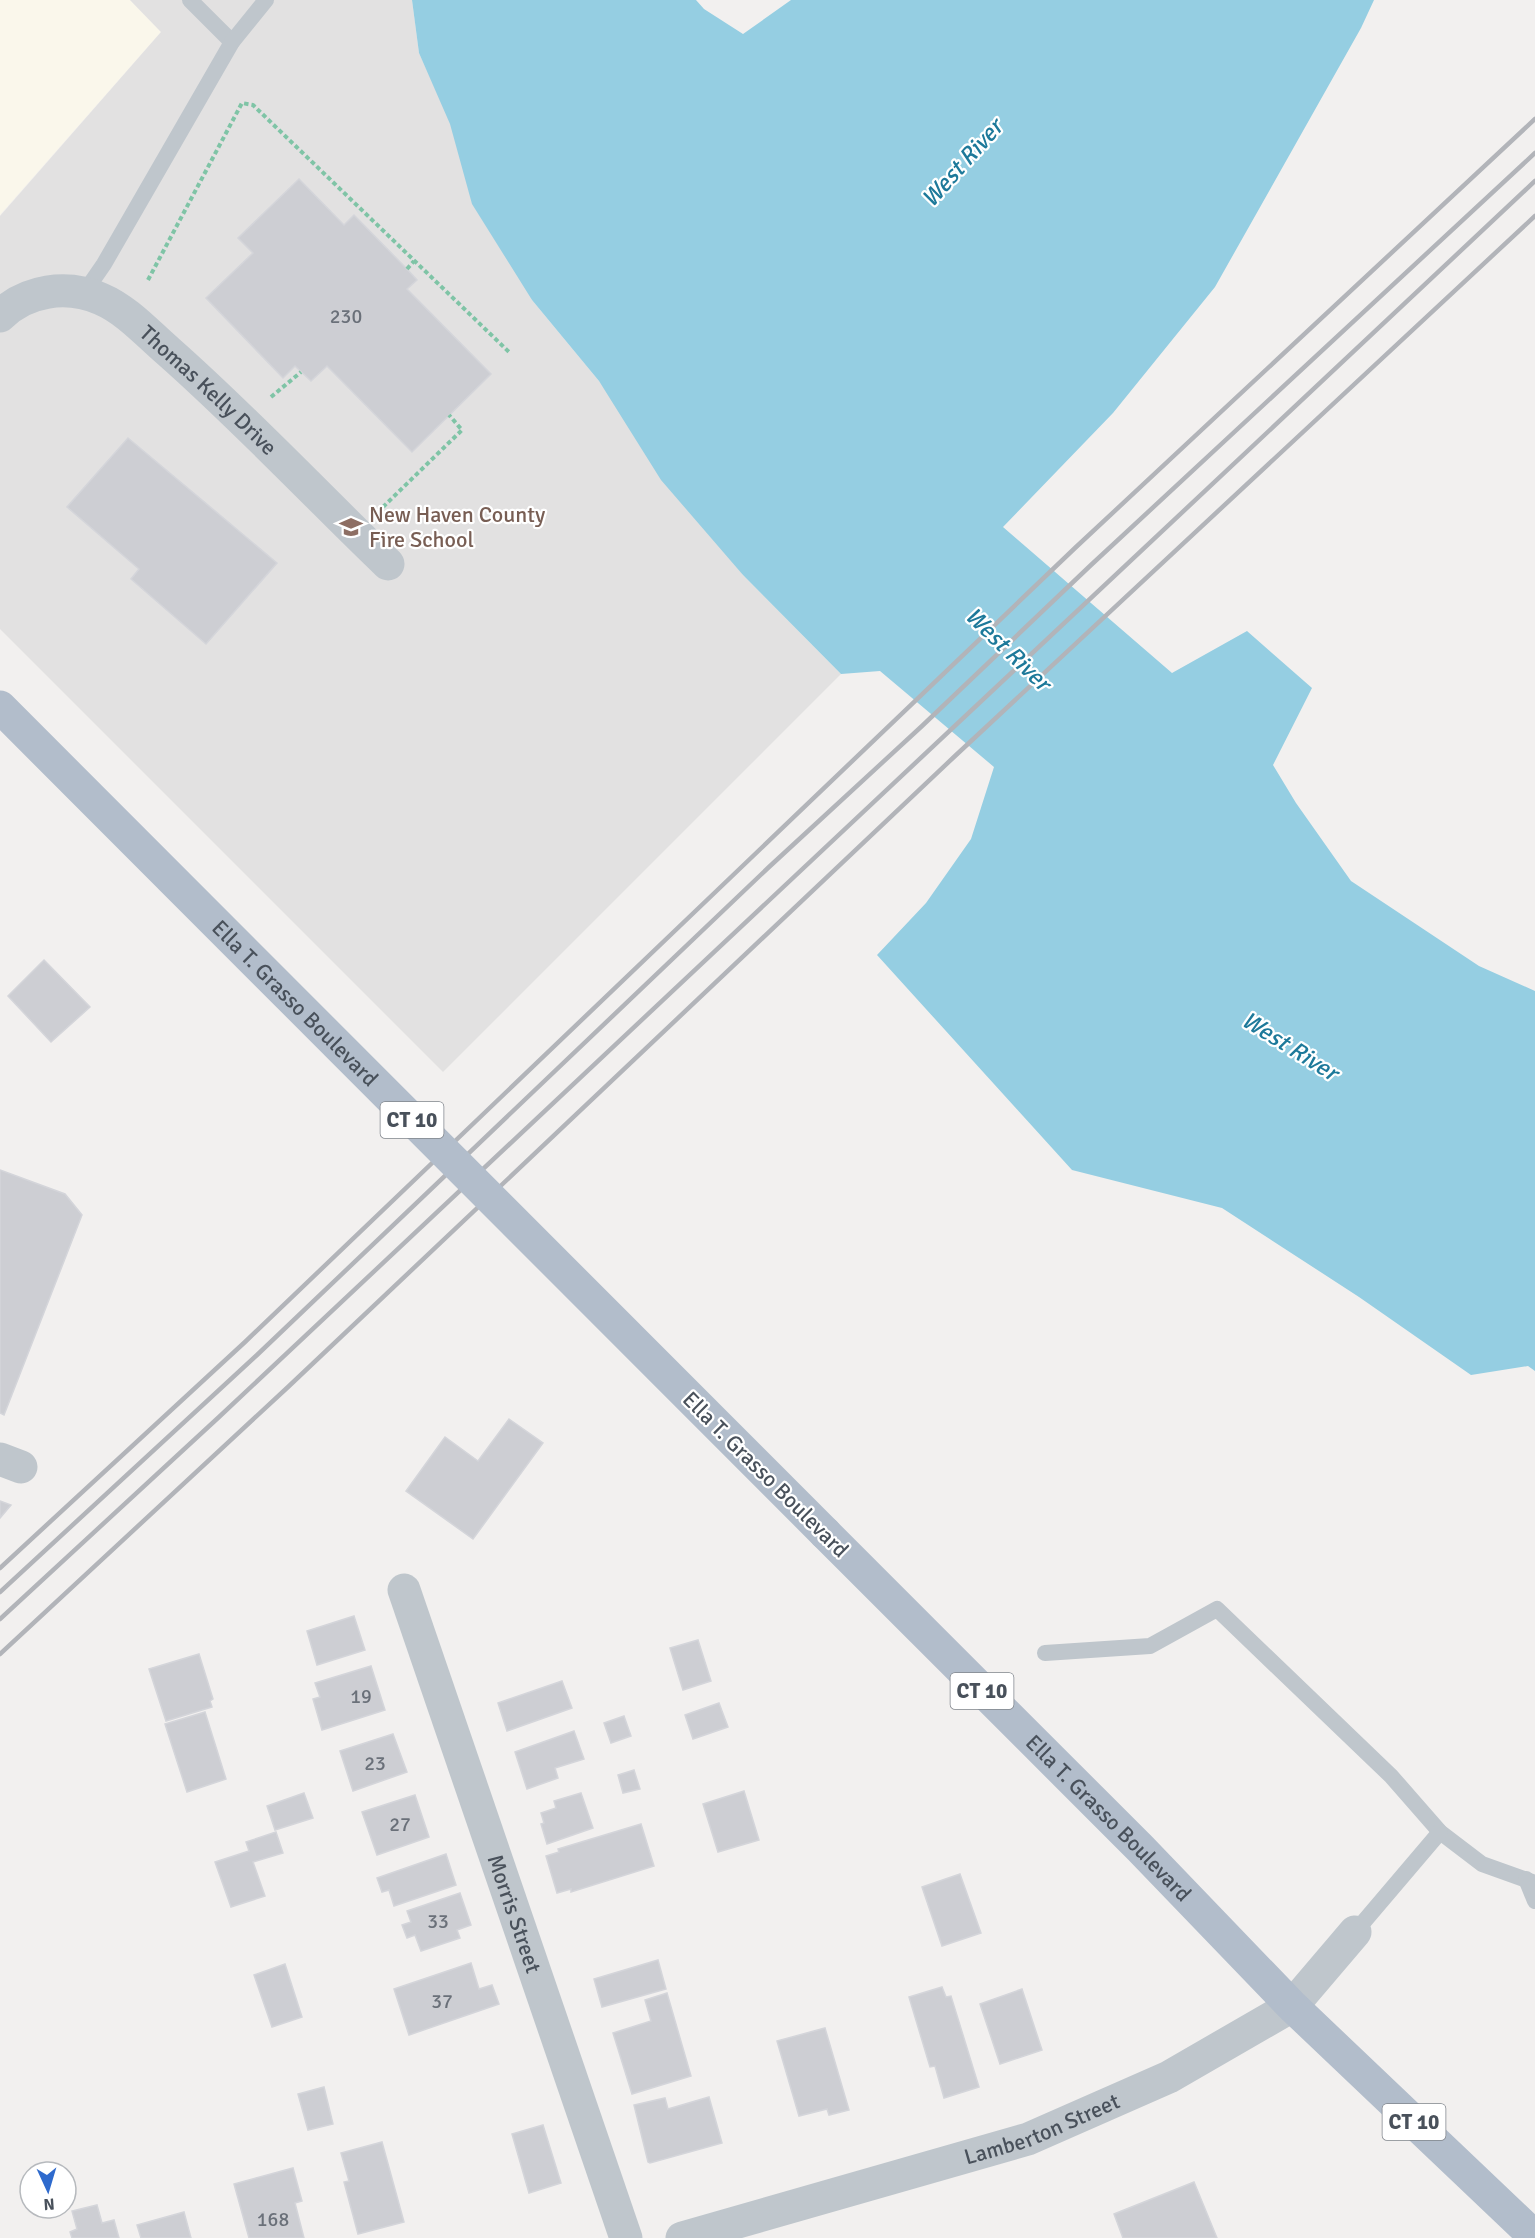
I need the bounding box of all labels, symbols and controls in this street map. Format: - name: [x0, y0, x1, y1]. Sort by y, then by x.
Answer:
- water label: West River: [915, 111, 1011, 213]
- house number: 230: [330, 304, 362, 329]
- street label: Thomas Kelly Drive: [134, 319, 283, 461]
- place label: New Haven County Fire School: [369, 501, 546, 553]
- school or university icon: New Haven County Fire School: [338, 514, 364, 540]
- water label: West River: [959, 601, 1059, 699]
- street label: Ella T. Grasso Boulevard: [206, 914, 384, 1092]
- water label: West River: [1236, 1005, 1346, 1089]
- road number: CT 10: [380, 1102, 444, 1138]
- street label: Ella T. Grasso Boulevard: [677, 1386, 854, 1563]
- road number: CT 10: [950, 1673, 1014, 1709]
- house number: 19: [350, 1684, 372, 1709]
- street label: Ella T. Grasso Boulevard: [1020, 1729, 1197, 1907]
- house number: 23: [364, 1751, 386, 1776]
- house number: 27: [389, 1812, 411, 1837]
- street label: Morris Street: [482, 1851, 547, 1977]
- house number: 33: [427, 1909, 449, 1934]
- house number: 37: [431, 1989, 453, 2014]
- street label: Lamberton Street: [961, 2087, 1124, 2171]
- road number: CT 10: [1382, 2104, 1446, 2140]
- north arrow: [18, 2160, 78, 2220]
- text: N: [43, 2194, 55, 2214]
- house number: 168: [257, 2207, 289, 2232]

